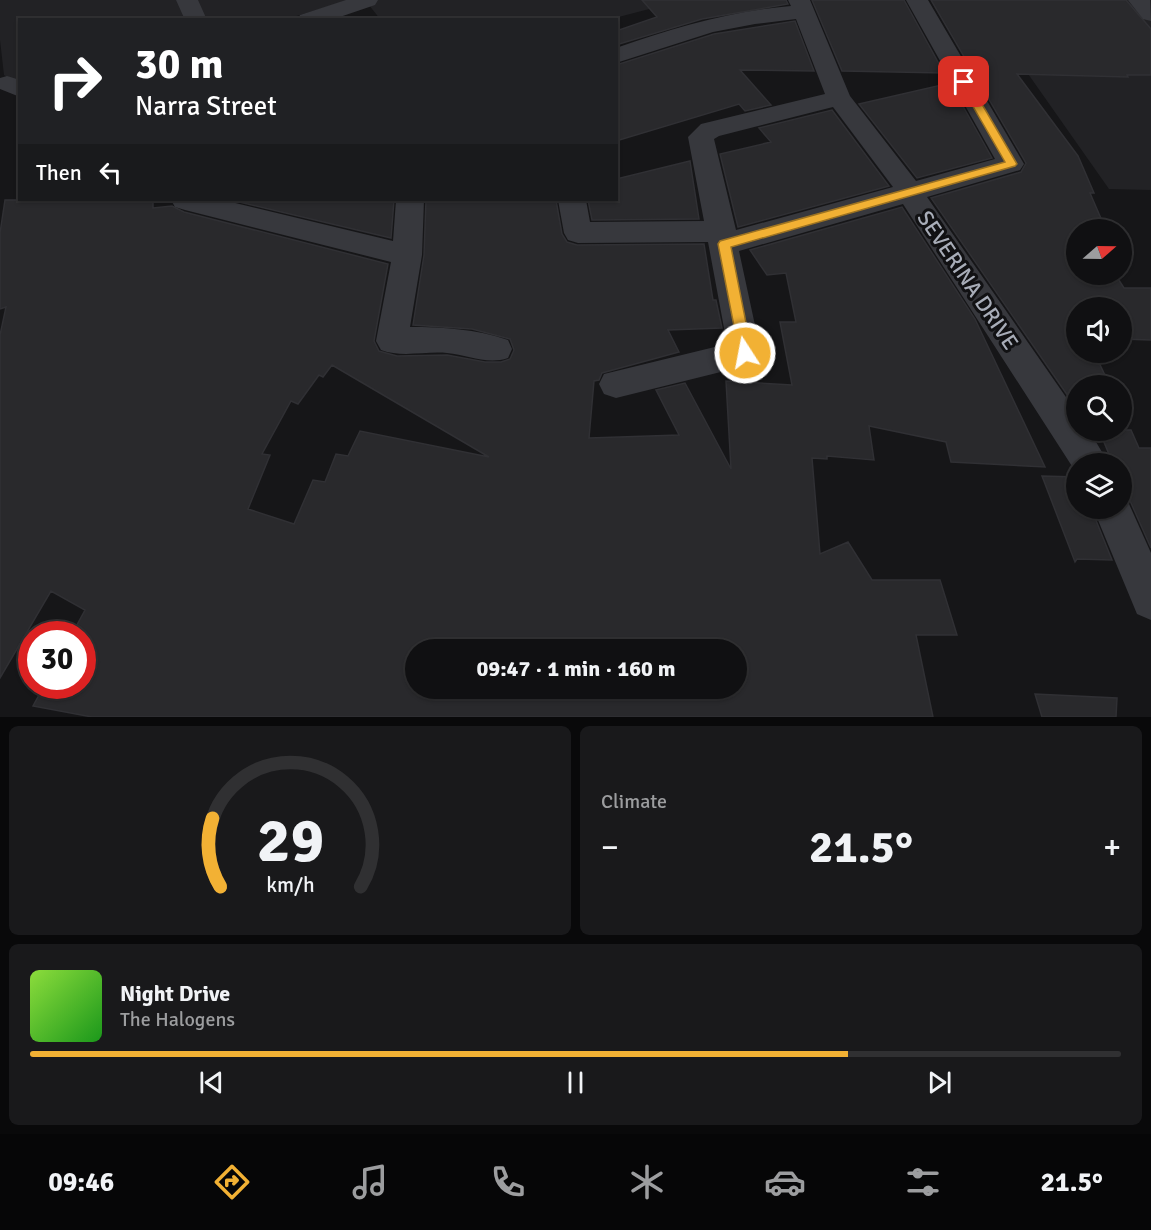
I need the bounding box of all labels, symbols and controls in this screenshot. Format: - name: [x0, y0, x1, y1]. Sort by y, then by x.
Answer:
- text: 30 m: [135, 39, 224, 90]
- icon: right: [36, 42, 114, 120]
- pin: [938, 56, 989, 107]
- icon: arrive: [947, 65, 980, 98]
- text: Narra Street: [135, 90, 277, 123]
- icon: left: [94, 156, 127, 189]
- text: Then: [36, 159, 82, 186]
- street label: SEVERINA DRIVE: [912, 205, 1024, 355]
- north arrow: [1066, 219, 1132, 285]
- map controls: [1066, 219, 1132, 519]
- button: sound: [1066, 297, 1132, 363]
- position arrow: [713, 321, 777, 385]
- button: search: [1066, 375, 1132, 441]
- button: layers: [1066, 453, 1132, 519]
- speed limit sign: 30: [18, 621, 96, 699]
- text: 09:47 · 1 min · 160 m: [476, 655, 676, 682]
- text: Climate: [601, 789, 667, 814]
- text: 29: [256, 802, 324, 879]
- text: 21.5°: [809, 820, 913, 875]
- text: −: [601, 827, 619, 868]
- text: +: [1103, 827, 1121, 868]
- text: km/h: [266, 873, 314, 899]
- text: Night Drive: [120, 980, 230, 1007]
- text: The Halogens: [120, 1007, 235, 1032]
- icon: previous: [195, 1066, 228, 1099]
- icon: pause: [559, 1066, 592, 1099]
- icon: next: [923, 1066, 956, 1099]
- icon: directions: [211, 1161, 253, 1203]
- icon: music: [349, 1161, 391, 1203]
- icon: phone: [487, 1161, 529, 1203]
- icon: climate: [626, 1161, 668, 1203]
- icon: car: [764, 1161, 806, 1203]
- icon: filters: [902, 1161, 944, 1203]
- text: 09:46: [48, 1166, 114, 1199]
- text: 21.5°: [1041, 1166, 1103, 1199]

